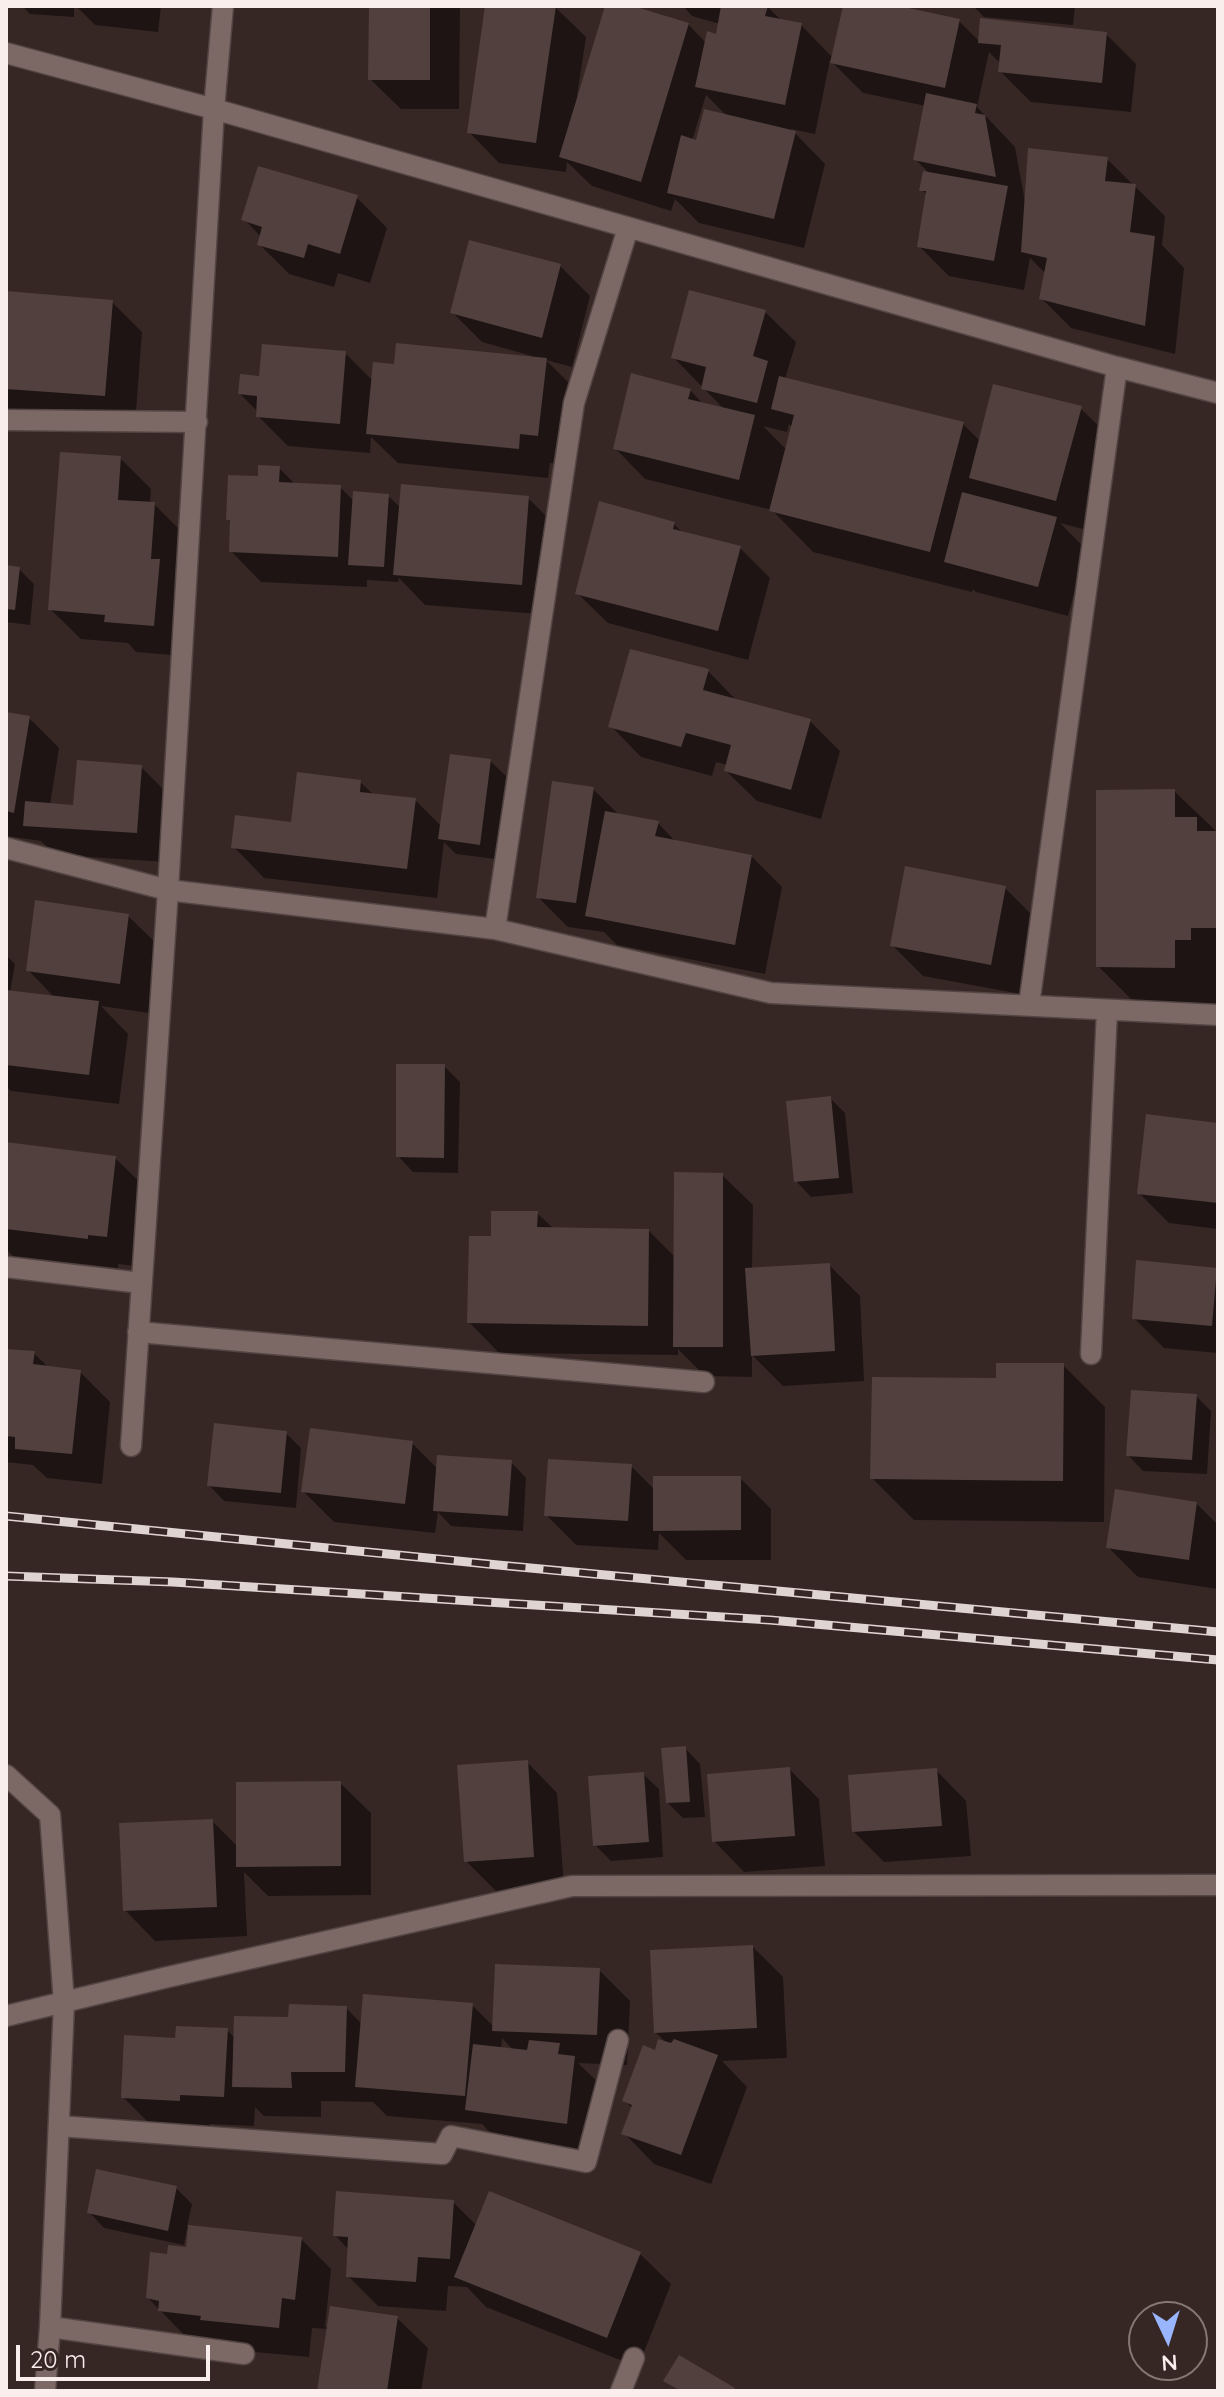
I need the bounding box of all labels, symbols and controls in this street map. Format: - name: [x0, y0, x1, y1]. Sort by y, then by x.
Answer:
- north arrow: [1128, 2301, 1208, 2381]
- scale bar: [20, 2329, 214, 2379]
- text: 20 m: [30, 2344, 86, 2374]
- text: N: [1160, 2348, 1179, 2377]

